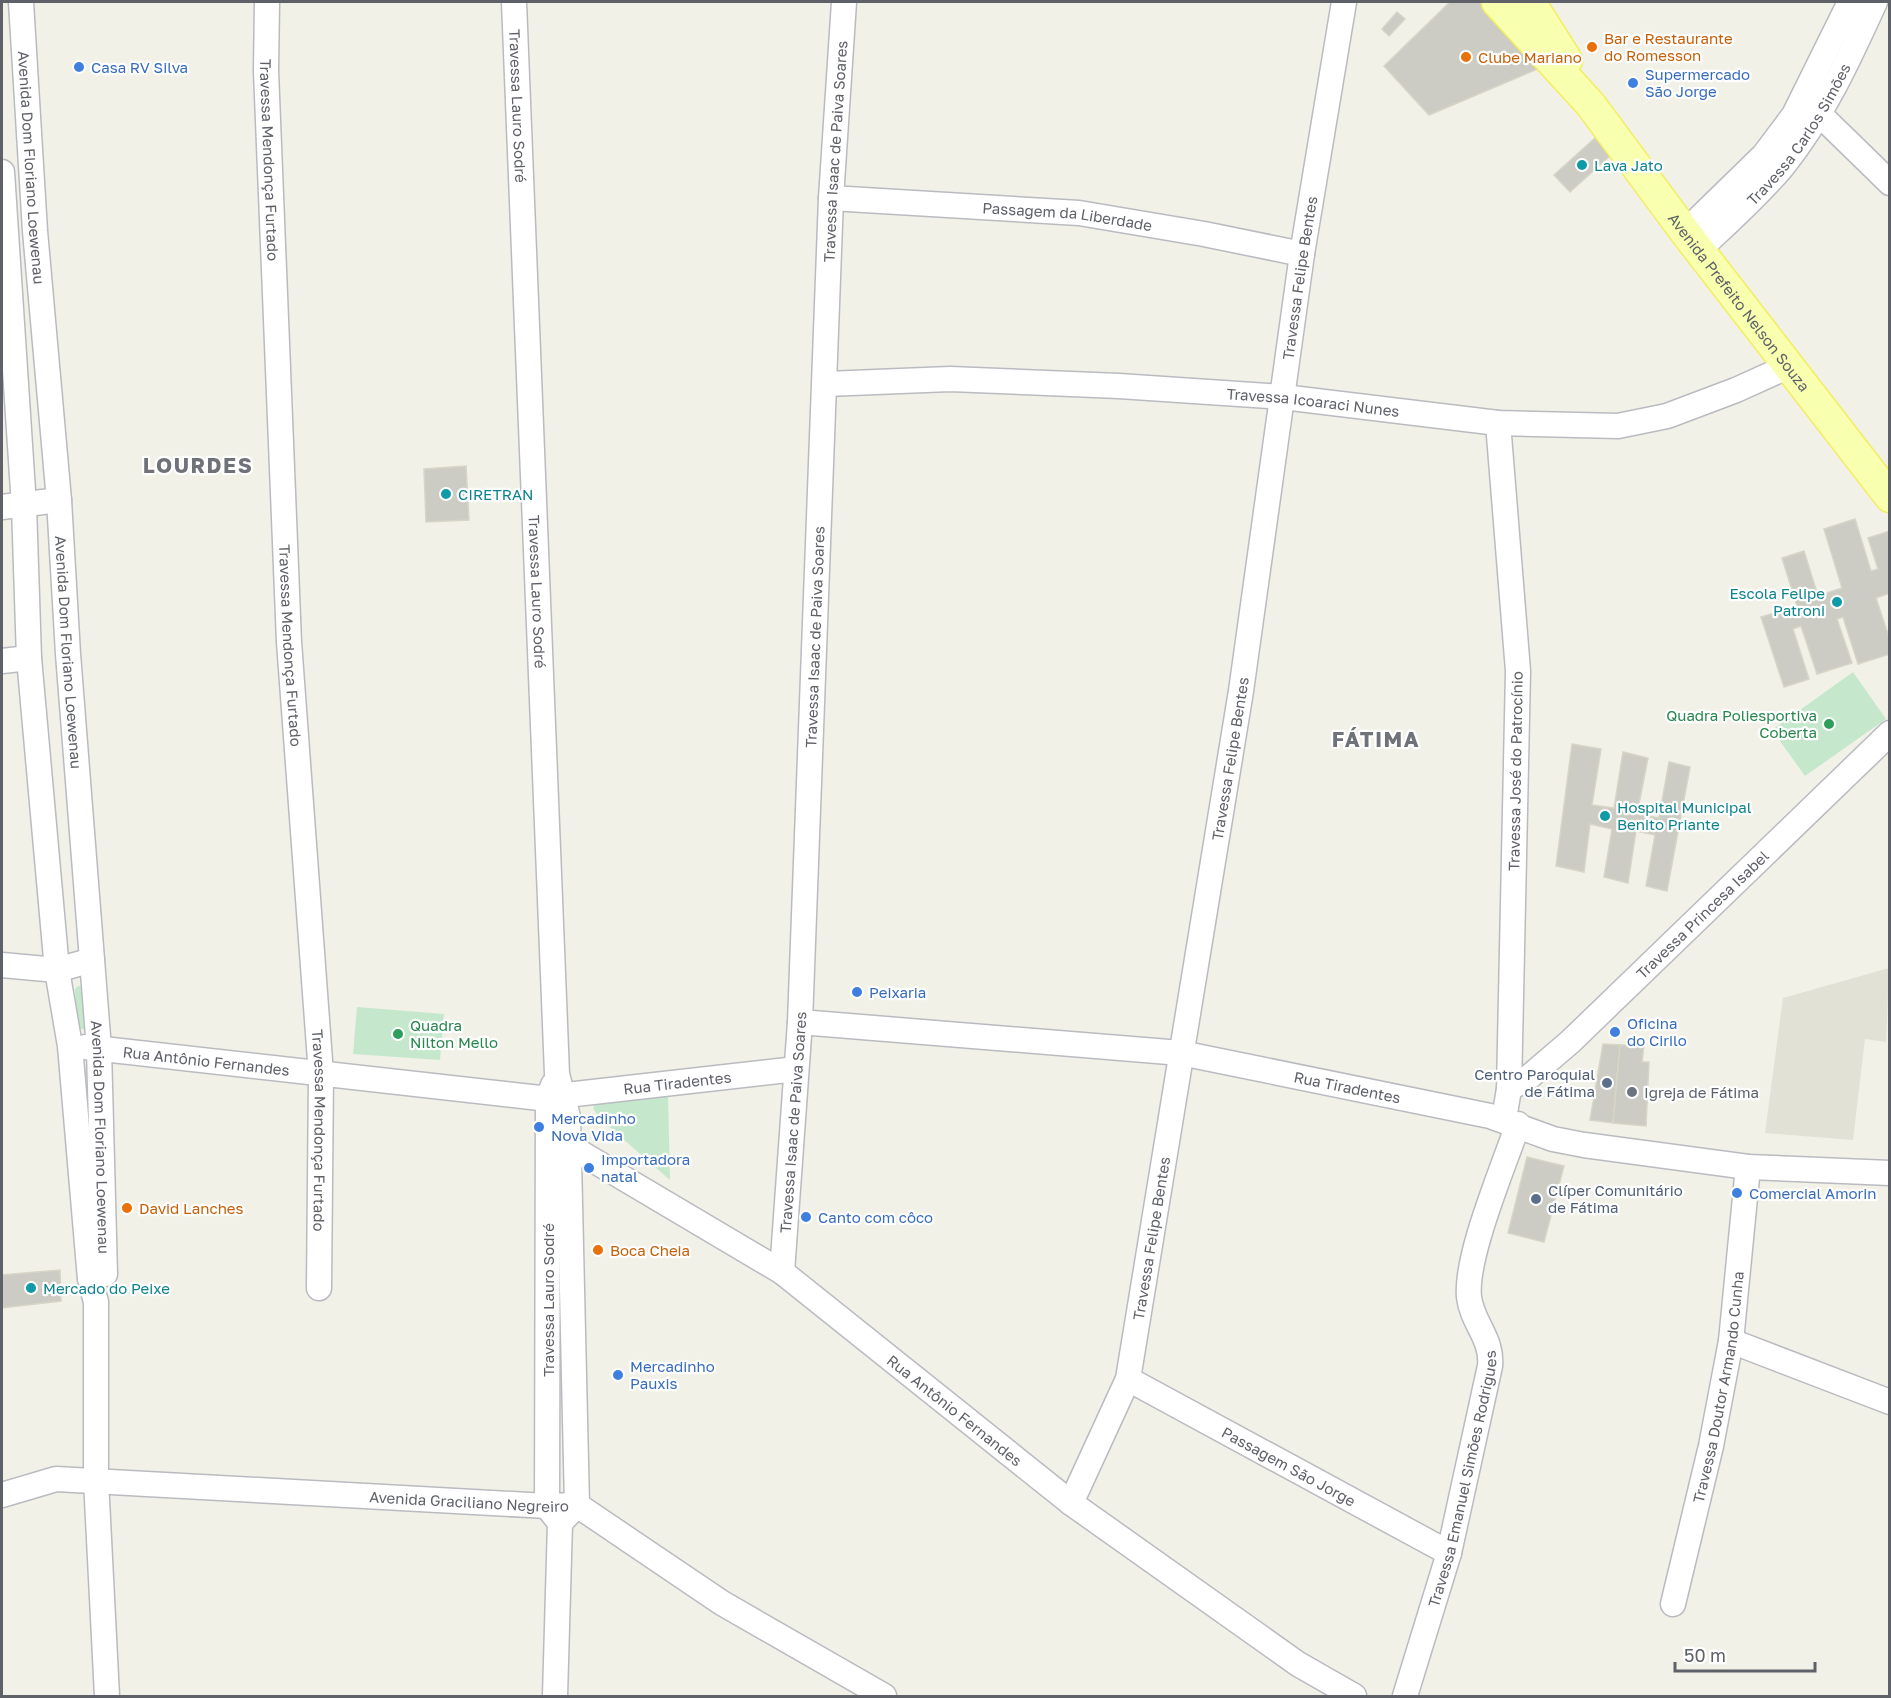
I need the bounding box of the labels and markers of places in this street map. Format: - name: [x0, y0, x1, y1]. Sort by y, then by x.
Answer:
- place label: Bar e Restaurante do Romesson: [1604, 29, 1733, 64]
- marker: Bar e Restaurante do Romesson: [1585, 40, 1599, 54]
- place label: Clube Mariano: [1478, 48, 1582, 66]
- marker: Clube Mariano: [1459, 50, 1473, 64]
- place label: Casa RV Silva: [91, 58, 188, 76]
- marker: Casa RV Silva: [72, 60, 86, 74]
- place label: Supermercado São Jorge: [1645, 65, 1750, 100]
- marker: Supermercado São Jorge: [1626, 76, 1640, 90]
- place label: Lava Jato: [1594, 156, 1663, 174]
- marker: Lava Jato: [1575, 158, 1589, 172]
- place label: CIRETRAN: [458, 485, 533, 503]
- marker: CIRETRAN: [439, 487, 453, 501]
- place label: Escola Felipe Patroni: [1729, 584, 1825, 619]
- marker: Escola Felipe Patroni: [1830, 595, 1844, 609]
- place label: Quadra Poliesportiva Coberta: [1666, 706, 1817, 741]
- marker: Quadra Poliesportiva Coberta: [1822, 717, 1836, 731]
- place label: Hospital Municipal Benito Priante: [1617, 798, 1752, 833]
- marker: Hospital Municipal Benito Priante: [1598, 809, 1612, 823]
- place label: Peixaria: [869, 983, 926, 1001]
- marker: Peixaria: [850, 985, 864, 999]
- place label: Oficina do Cirilo: [1627, 1014, 1687, 1049]
- place label: Quadra Nilton Mello: [410, 1016, 498, 1051]
- marker: Oficina do Cirilo: [1608, 1025, 1622, 1039]
- marker: Quadra Nilton Mello: [391, 1027, 405, 1041]
- place label: Centro Paroquial de Fátima: [1474, 1065, 1595, 1100]
- marker: Centro Paroquial de Fátima: [1600, 1076, 1614, 1090]
- place label: Igreja de Fátima: [1644, 1083, 1759, 1101]
- marker: Igreja de Fátima: [1625, 1085, 1639, 1099]
- place label: Mercadinho Nova Vida: [551, 1109, 636, 1144]
- marker: Mercadinho Nova Vida: [532, 1120, 546, 1134]
- place label: Importadora natal: [601, 1150, 690, 1185]
- marker: Importadora natal: [582, 1161, 596, 1175]
- place label: Clíper Comunitário de Fátima: [1548, 1181, 1683, 1216]
- place label: Comercial Amorin: [1749, 1184, 1877, 1202]
- marker: Comercial Amorin: [1730, 1186, 1744, 1200]
- marker: Clíper Comunitário de Fátima: [1529, 1192, 1543, 1206]
- place label: David Lanches: [139, 1199, 244, 1217]
- marker: David Lanches: [120, 1201, 134, 1215]
- place label: Canto com côco: [818, 1208, 933, 1226]
- marker: Canto com côco: [799, 1210, 813, 1224]
- place label: Boca Cheia: [610, 1241, 690, 1259]
- marker: Boca Cheia: [591, 1243, 605, 1257]
- place label: Mercado do Peixe: [43, 1279, 170, 1297]
- marker: Mercado do Peixe: [24, 1281, 38, 1295]
- place label: Mercadinho Pauxis: [630, 1357, 715, 1392]
- marker: Mercadinho Pauxis: [611, 1368, 625, 1382]

